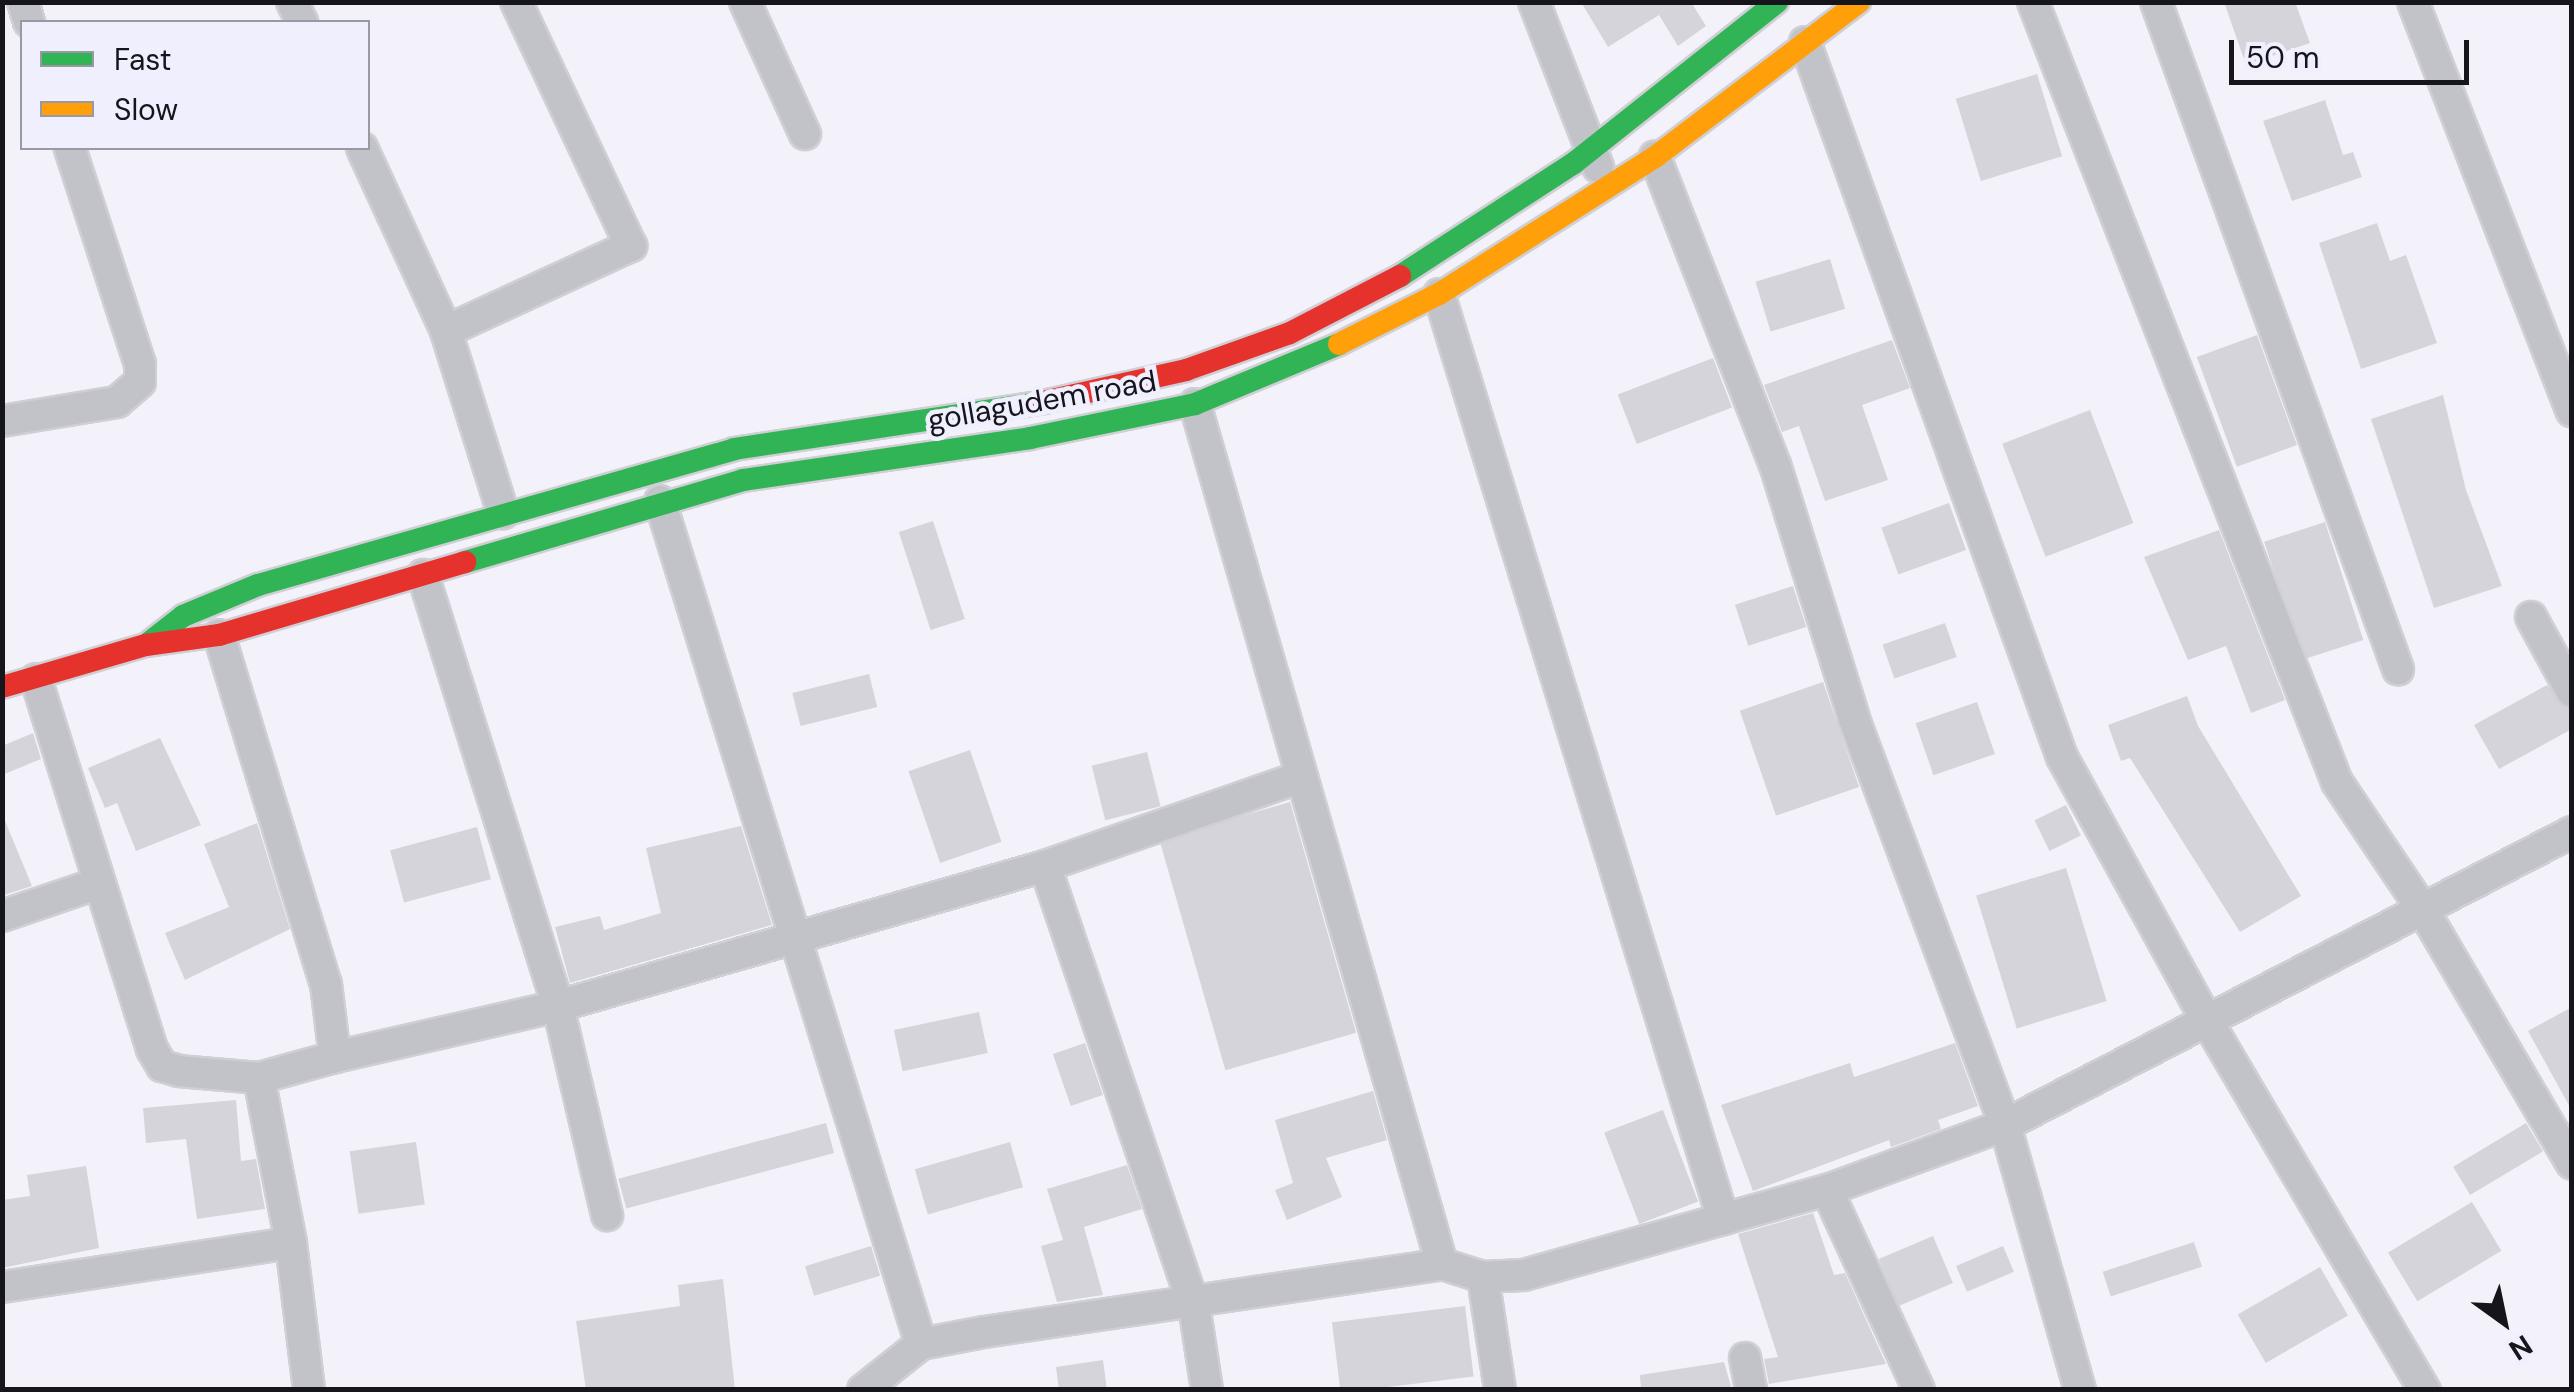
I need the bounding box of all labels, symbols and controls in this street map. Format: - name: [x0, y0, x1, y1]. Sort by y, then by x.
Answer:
- legend: [20, 20, 370, 150]
- scale bar: [2234, 20, 2474, 82]
- text: 50 m: [2246, 38, 2320, 77]
- text: Fast: [114, 40, 172, 79]
- text: Slow: [114, 90, 178, 129]
- street label: gollagudem road: [925, 363, 1159, 439]
- north arrow: [2454, 1272, 2554, 1372]
- text: N: [2502, 1326, 2539, 1369]

